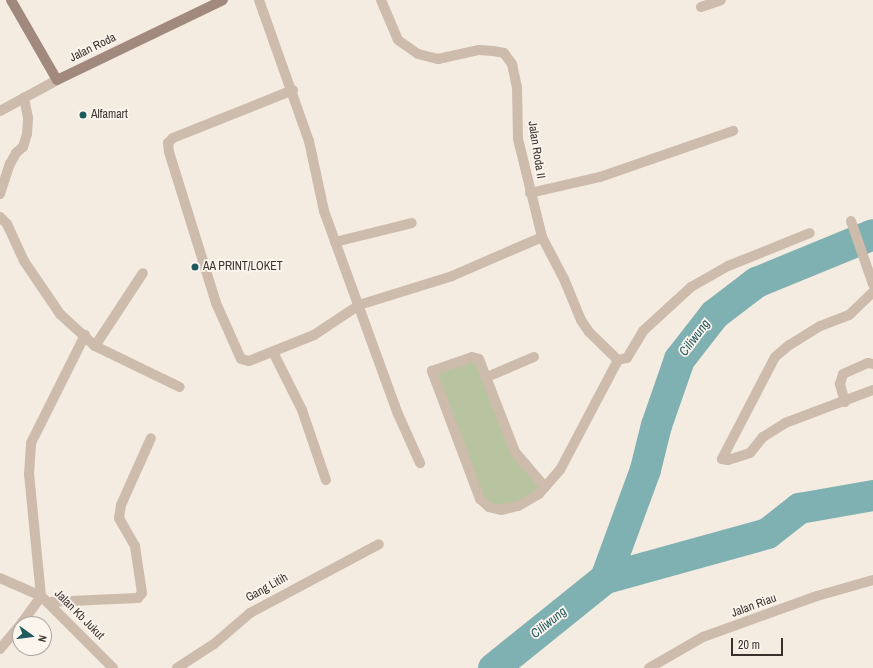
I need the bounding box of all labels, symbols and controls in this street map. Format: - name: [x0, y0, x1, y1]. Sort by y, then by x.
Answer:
- street label: Jalan Roda: [67, 31, 119, 65]
- place label: Alfamart: [91, 108, 128, 122]
- marker: Alfamart: [78, 110, 88, 120]
- street label: Jalan Roda II: [524, 120, 548, 180]
- place label: AA PRINT/LOKET: [203, 260, 283, 274]
- marker: AA PRINT/LOKET: [190, 262, 200, 272]
- water label: Ciliwung: [676, 317, 714, 359]
- street label: Gang Litih: [243, 571, 291, 605]
- street label: Jalan Kb Jukut: [51, 587, 107, 643]
- street label: Jalan Riau: [729, 591, 779, 621]
- water label: Ciliwung: [528, 604, 570, 642]
- north arrow: [12, 616, 52, 656]
- scale bar: [733, 630, 785, 656]
- text: N: [35, 634, 50, 644]
- text: 20 m: [738, 637, 760, 653]

